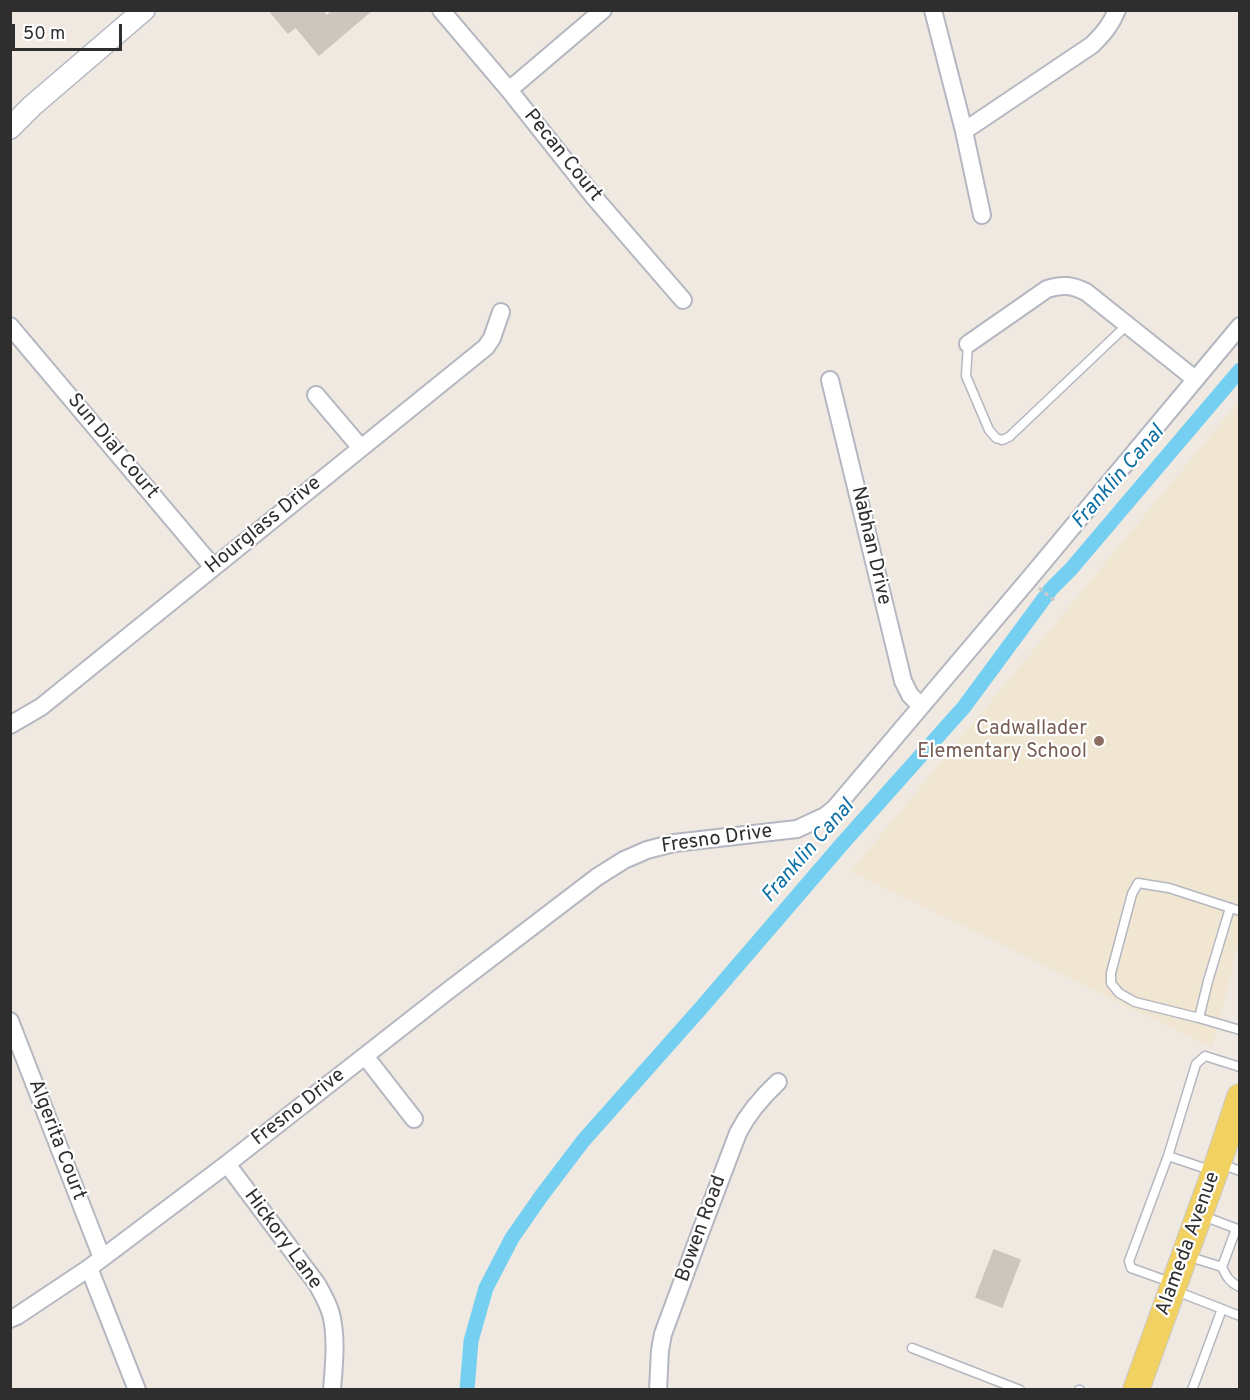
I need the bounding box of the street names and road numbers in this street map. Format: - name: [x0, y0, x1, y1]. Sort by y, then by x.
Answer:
- street label: Pecan Court: [518, 105, 606, 207]
- street label: Sun Dial Court: [61, 390, 163, 504]
- street label: Hourglass Drive: [201, 472, 327, 580]
- street label: Nabhan Drive: [845, 484, 895, 608]
- street label: Fresno Drive: [660, 820, 774, 860]
- street label: Fresno Drive: [248, 1064, 350, 1152]
- street label: Algerita Court: [22, 1076, 90, 1204]
- street label: Alameda Avenue: [1152, 1169, 1226, 1319]
- street label: Bowen Road: [672, 1172, 732, 1286]
- street label: Hickory Lane: [238, 1185, 326, 1295]

